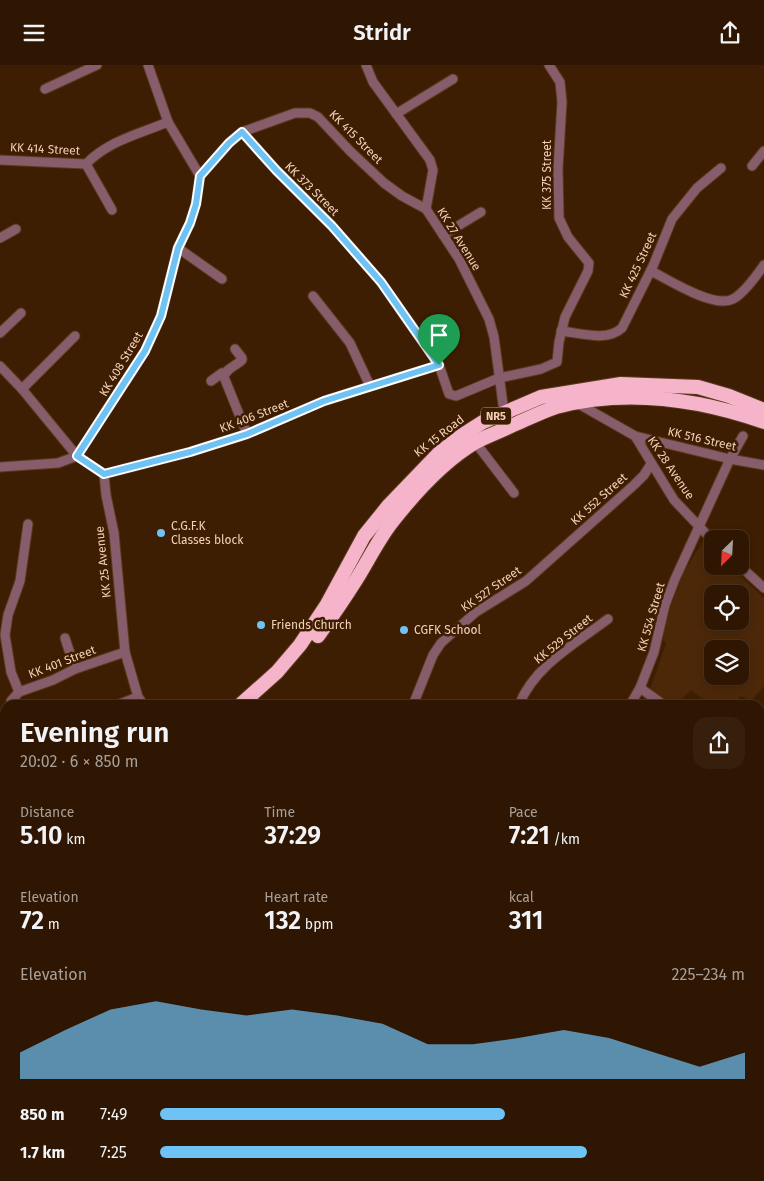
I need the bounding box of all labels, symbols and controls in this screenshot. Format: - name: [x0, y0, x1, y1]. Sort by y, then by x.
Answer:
- icon: menu: [20, 19, 48, 47]
- text: Stridr: [353, 19, 411, 46]
- icon: share: [716, 19, 744, 47]
- street label: KK 415 Street: [326, 107, 386, 167]
- street label: KK 375 Street: [540, 139, 554, 210]
- street label: KK 414 Street: [10, 140, 81, 158]
- street label: KK 373 Street: [282, 159, 342, 219]
- street label: KK 27 Avenue: [434, 205, 484, 273]
- street label: KK 425 Street: [617, 229, 660, 300]
- pin: [418, 314, 460, 365]
- icon: arrive: [425, 321, 453, 349]
- street label: KK 408 Street: [96, 329, 146, 399]
- street label: KK 406 Street: [218, 396, 291, 436]
- road number: NR5: [481, 407, 511, 425]
- street label: KK 15 Road: [411, 412, 467, 460]
- street label: KK 516 Street: [666, 424, 738, 454]
- street label: KK 28 Avenue: [645, 434, 697, 502]
- street label: KK 552 Street: [568, 470, 630, 528]
- place label: C.G.F.K Classes block: [171, 519, 244, 547]
- street label: KK 25 Avenue: [92, 525, 114, 599]
- marker: C.G.F.K Classes block: [155, 527, 167, 539]
- north arrow: [704, 530, 749, 575]
- map controls: [704, 530, 749, 685]
- street label: KK 527 Street: [458, 563, 524, 615]
- street label: KK 554 Street: [634, 580, 668, 653]
- button: locate: [704, 585, 749, 630]
- street label: KK 529 Street: [531, 611, 596, 667]
- place label: Friends Church: [271, 618, 352, 632]
- marker: Friends Church: [255, 619, 267, 631]
- place label: CGFK School: [414, 623, 482, 637]
- marker: CGFK School: [398, 624, 410, 636]
- button: layers: [704, 640, 749, 685]
- street label: KK 401 Street: [26, 642, 98, 681]
- text: Evening run: [20, 716, 169, 749]
- button: share: [693, 717, 745, 769]
- text: 20:02 · 6 × 850 m: [20, 752, 138, 771]
- text: Distance: [20, 804, 74, 821]
- text: Time: [264, 804, 295, 821]
- text: Pace: [509, 804, 538, 821]
- text: 5.10: [20, 821, 63, 851]
- text: 37:29: [264, 821, 321, 851]
- text: 7:21: [509, 821, 550, 851]
- text: km: [63, 831, 85, 848]
- text: /km: [550, 831, 580, 848]
- text: Elevation: [20, 889, 79, 906]
- text: Heart rate: [264, 889, 328, 906]
- text: kcal: [509, 889, 534, 906]
- text: 72: [20, 906, 44, 936]
- text: 132: [264, 906, 301, 936]
- text: 311: [509, 906, 543, 936]
- text: m: [44, 916, 60, 933]
- text: bpm: [301, 916, 334, 933]
- text: Elevation: [20, 965, 87, 984]
- text: 225–234 m: [672, 965, 745, 984]
- text: 850 m: [20, 1105, 65, 1124]
- text: 7:49: [100, 1105, 127, 1124]
- text: 1.7 km: [20, 1143, 65, 1162]
- text: 7:25: [100, 1143, 127, 1162]

